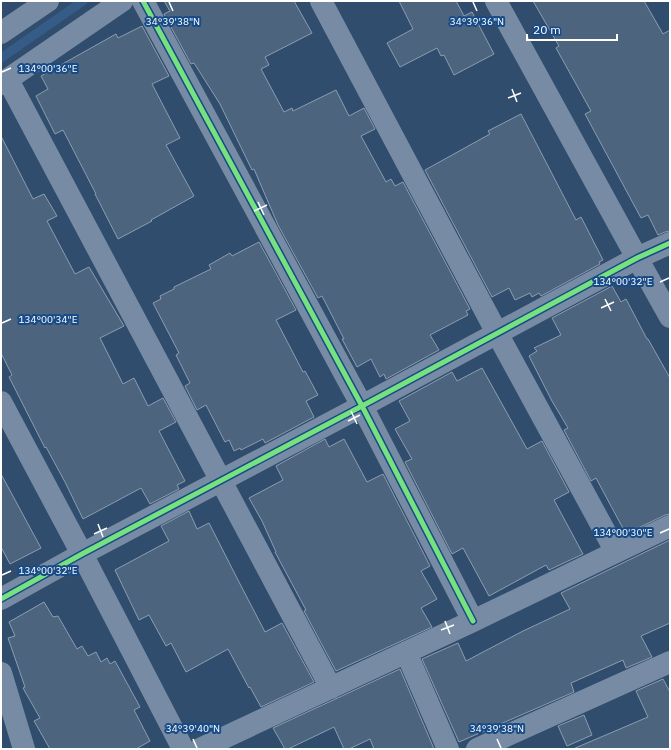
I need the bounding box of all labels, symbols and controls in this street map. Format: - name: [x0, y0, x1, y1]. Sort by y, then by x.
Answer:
- text: 34°39'38"N: [146, 15, 200, 28]
- text: 34°39'36"N: [450, 15, 504, 28]
- scale bar: [527, 16, 617, 42]
- text: 20 m: [533, 22, 561, 37]
- text: 134°00'36"E: [18, 62, 78, 75]
- text: 134°00'32"E: [593, 275, 653, 288]
- text: 134°00'34"E: [18, 313, 78, 326]
- text: 134°00'30"E: [593, 526, 653, 539]
- text: 134°00'32"E: [18, 564, 78, 577]
- text: 34°39'40"N: [166, 722, 220, 735]
- text: 34°39'38"N: [470, 722, 524, 735]

